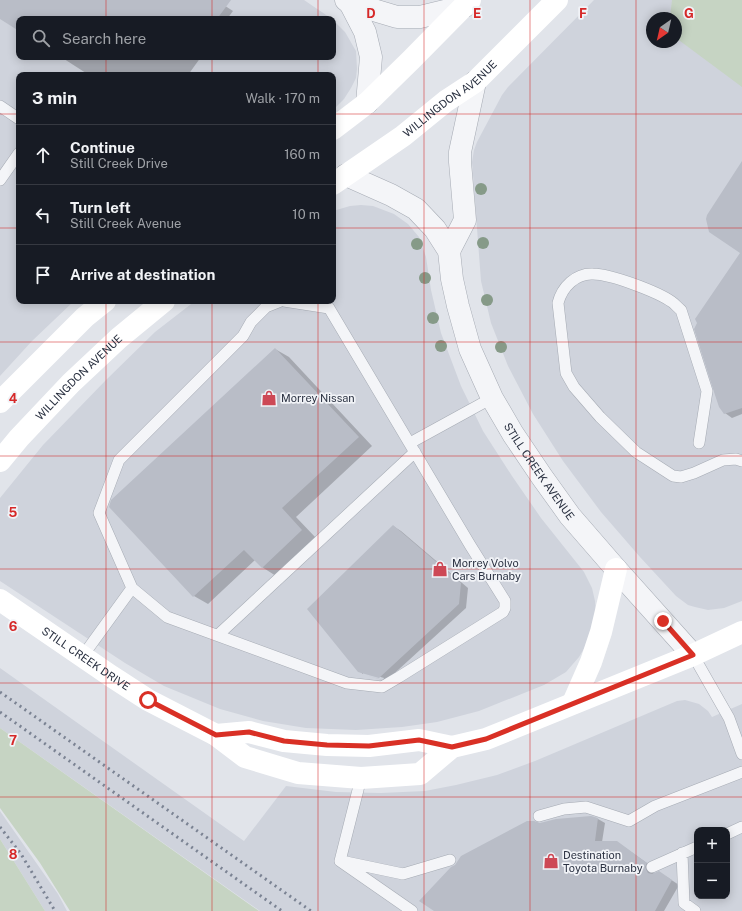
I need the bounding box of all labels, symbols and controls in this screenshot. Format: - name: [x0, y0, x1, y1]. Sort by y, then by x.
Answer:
- text: D: [366, 6, 376, 21]
- text: E: [473, 6, 481, 21]
- text: F: [579, 6, 587, 21]
- text: G: [684, 6, 694, 21]
- north arrow: [646, 12, 682, 48]
- search box: [16, 16, 336, 60]
- icon: search: [30, 27, 52, 49]
- text: Search here: [62, 30, 146, 47]
- street label: WILLINGDON AVENUE: [401, 58, 499, 139]
- text: 3 min: [32, 88, 77, 108]
- text: Walk · 170 m: [245, 91, 320, 106]
- text: Continue: [70, 139, 135, 156]
- icon: ahead: [32, 144, 54, 166]
- text: 160 m: [284, 147, 320, 162]
- text: Still Creek Drive: [70, 156, 168, 171]
- text: Turn left: [70, 199, 131, 216]
- icon: left: [32, 204, 54, 226]
- text: 10 m: [292, 207, 320, 222]
- text: Still Creek Avenue: [70, 216, 181, 231]
- icon: arrive: [32, 264, 54, 286]
- text: Arrive at destination: [70, 266, 215, 283]
- street label: WILLINGDON AVENUE: [33, 332, 125, 422]
- shop icon: Morrey Nissan: [260, 389, 278, 407]
- text: 4: [9, 391, 18, 406]
- place label: Morrey Nissan: [281, 392, 355, 404]
- street label: STILL CREEK AVENUE: [502, 421, 577, 522]
- text: 5: [9, 505, 18, 520]
- place label: Morrey Volvo Cars Burnaby: [452, 557, 521, 582]
- shop icon: Morrey Volvo Cars Burnaby: [431, 560, 449, 578]
- route end: [654, 612, 672, 630]
- text: 6: [9, 619, 18, 634]
- street label: STILL CREEK DRIVE: [40, 624, 132, 693]
- route start: [139, 691, 157, 709]
- text: 7: [9, 733, 17, 748]
- map controls: [694, 827, 730, 899]
- button: +: [694, 827, 730, 863]
- text: 8: [9, 847, 18, 862]
- place label: Destination Toyota Burnaby: [563, 849, 643, 874]
- shop icon: Destination Toyota Burnaby: [542, 852, 560, 870]
- button: −: [694, 863, 730, 899]

